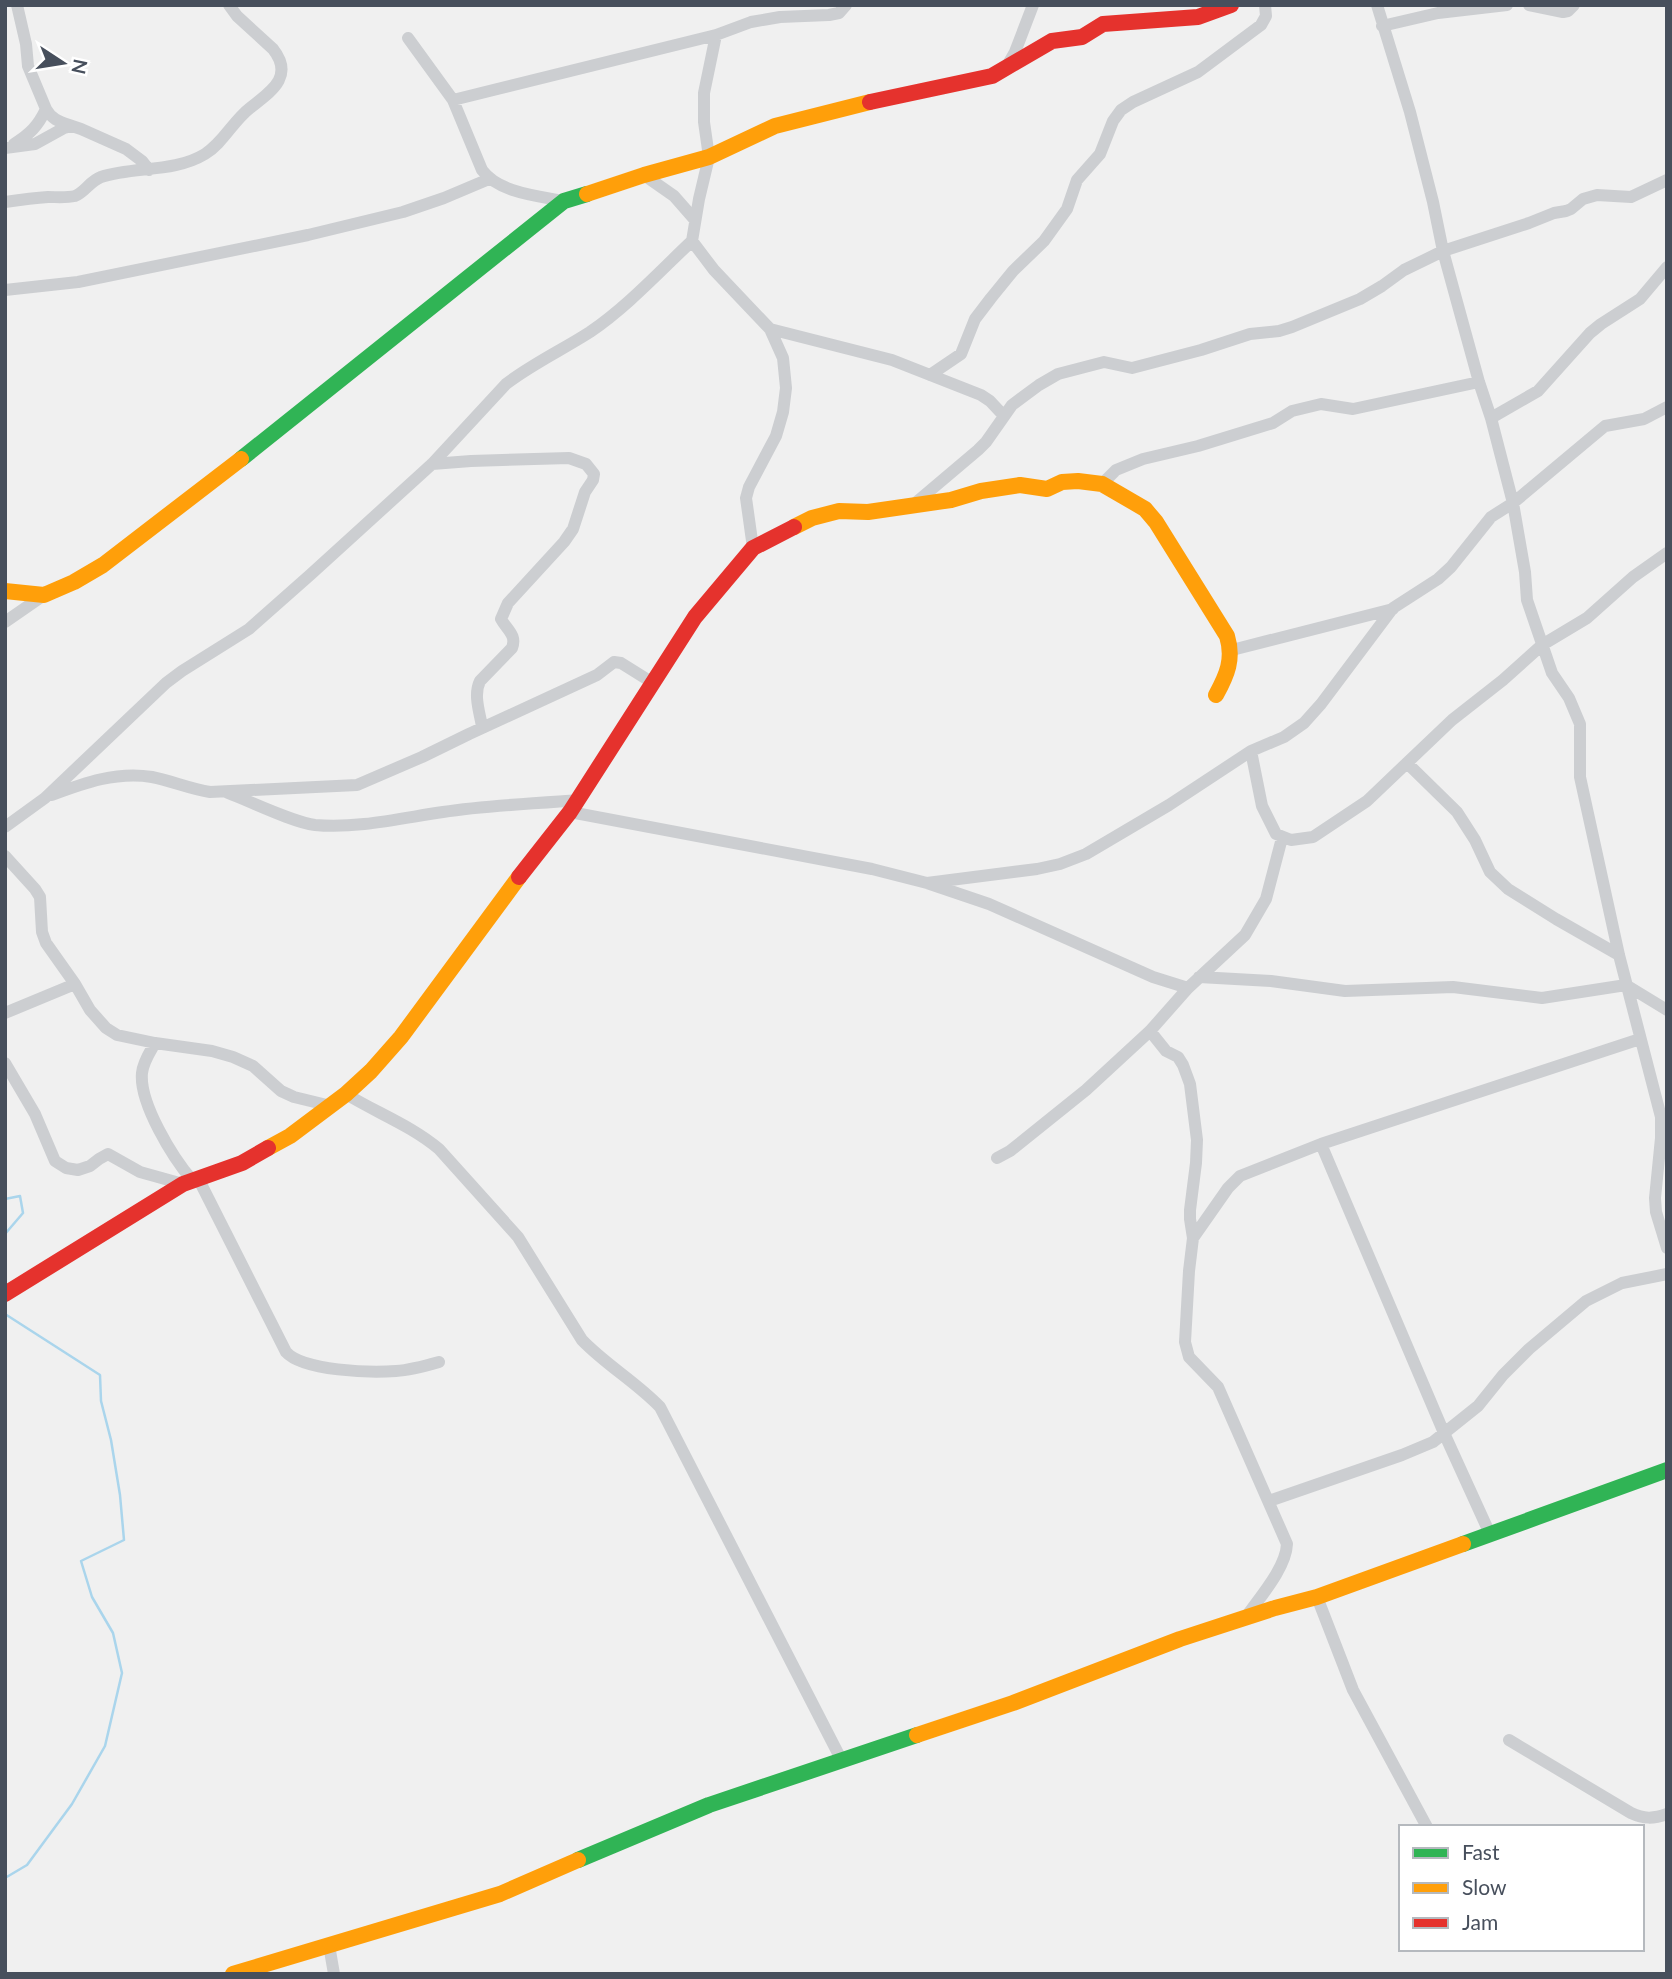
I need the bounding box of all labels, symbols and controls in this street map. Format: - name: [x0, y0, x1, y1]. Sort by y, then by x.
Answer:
- north arrow: [28, 28, 98, 98]
- text: N: [67, 57, 93, 76]
- legend: [1399, 1825, 1644, 1951]
- text: Fast: [1462, 1839, 1500, 1864]
- text: Slow: [1462, 1874, 1507, 1899]
- text: Jam: [1462, 1909, 1498, 1934]

